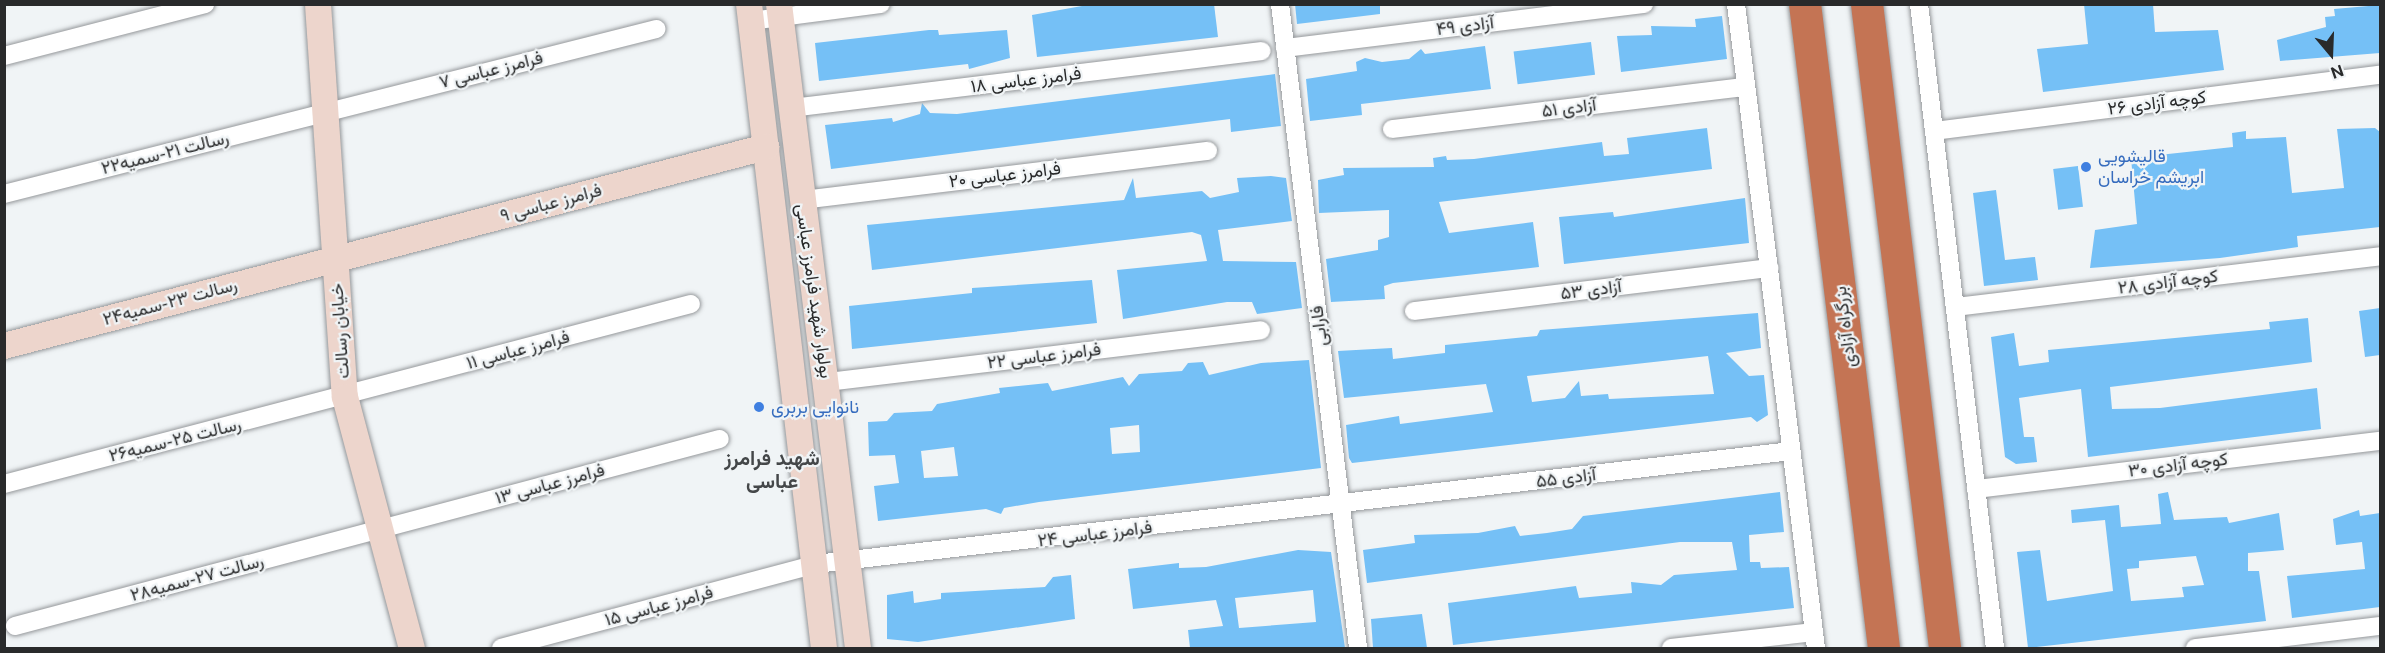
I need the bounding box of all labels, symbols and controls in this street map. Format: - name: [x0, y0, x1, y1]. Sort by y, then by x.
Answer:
- street label: ۴۹ آزادی: [1435, 12, 1495, 40]
- north arrow: [2301, 24, 2361, 84]
- street label: فرامرز عباسی ۷: [437, 47, 545, 93]
- text: N: [2328, 60, 2346, 83]
- street label: فرامرز عباسی ۱۸: [969, 62, 1083, 98]
- street label: کوچه آزادی ۲۶: [2107, 86, 2207, 120]
- street label: ۵۱ آزادی: [1540, 94, 1598, 122]
- street label: رسالت ۲۱-سمیه۲۲: [99, 127, 231, 179]
- place label: قالیشویی ابریشم خراسان: [2098, 146, 2204, 188]
- street label: فرامرز عباسی ۲۰: [948, 157, 1062, 193]
- marker: قالیشویی ابریشم خراسان: [2079, 160, 2093, 174]
- street label: فرامرز عباسی ۹: [498, 179, 604, 227]
- street label: بولوار شهید فرامرز عباسی: [791, 202, 837, 380]
- street label: کوچه آزادی ۲۸: [2117, 265, 2219, 299]
- street label: رسالت ۲۳-سمیه۲۴: [101, 274, 239, 330]
- street label: ۵۳ آزادی: [1559, 276, 1623, 304]
- street label: خیابان رسالت: [326, 283, 354, 379]
- street label: بزرگراه آزادی: [1829, 285, 1861, 369]
- street label: فارابی: [1306, 304, 1332, 348]
- street label: فرامرز عباسی ۱۱: [464, 326, 572, 374]
- street label: فرامرز عباسی ۲۲: [986, 338, 1102, 374]
- place label: نانوایی بربری: [771, 396, 859, 418]
- marker: نانوایی بربری: [752, 400, 766, 414]
- street label: رسالت ۲۵-سمیه۲۶: [107, 413, 243, 467]
- district label: شهید فرامرز عباسی: [724, 446, 820, 493]
- street label: کوچه آزادی ۳۰: [2127, 448, 2229, 482]
- street label: فرامرز عباسی ۱۳: [493, 459, 607, 509]
- street label: آزادی ۵۵: [1535, 464, 1597, 492]
- street label: فرامرز عباسی ۲۴: [1036, 516, 1154, 552]
- street label: رسالت ۲۷-سمیه۲۸: [128, 550, 266, 606]
- street label: فرامرز عباسی ۱۵: [602, 581, 716, 631]

